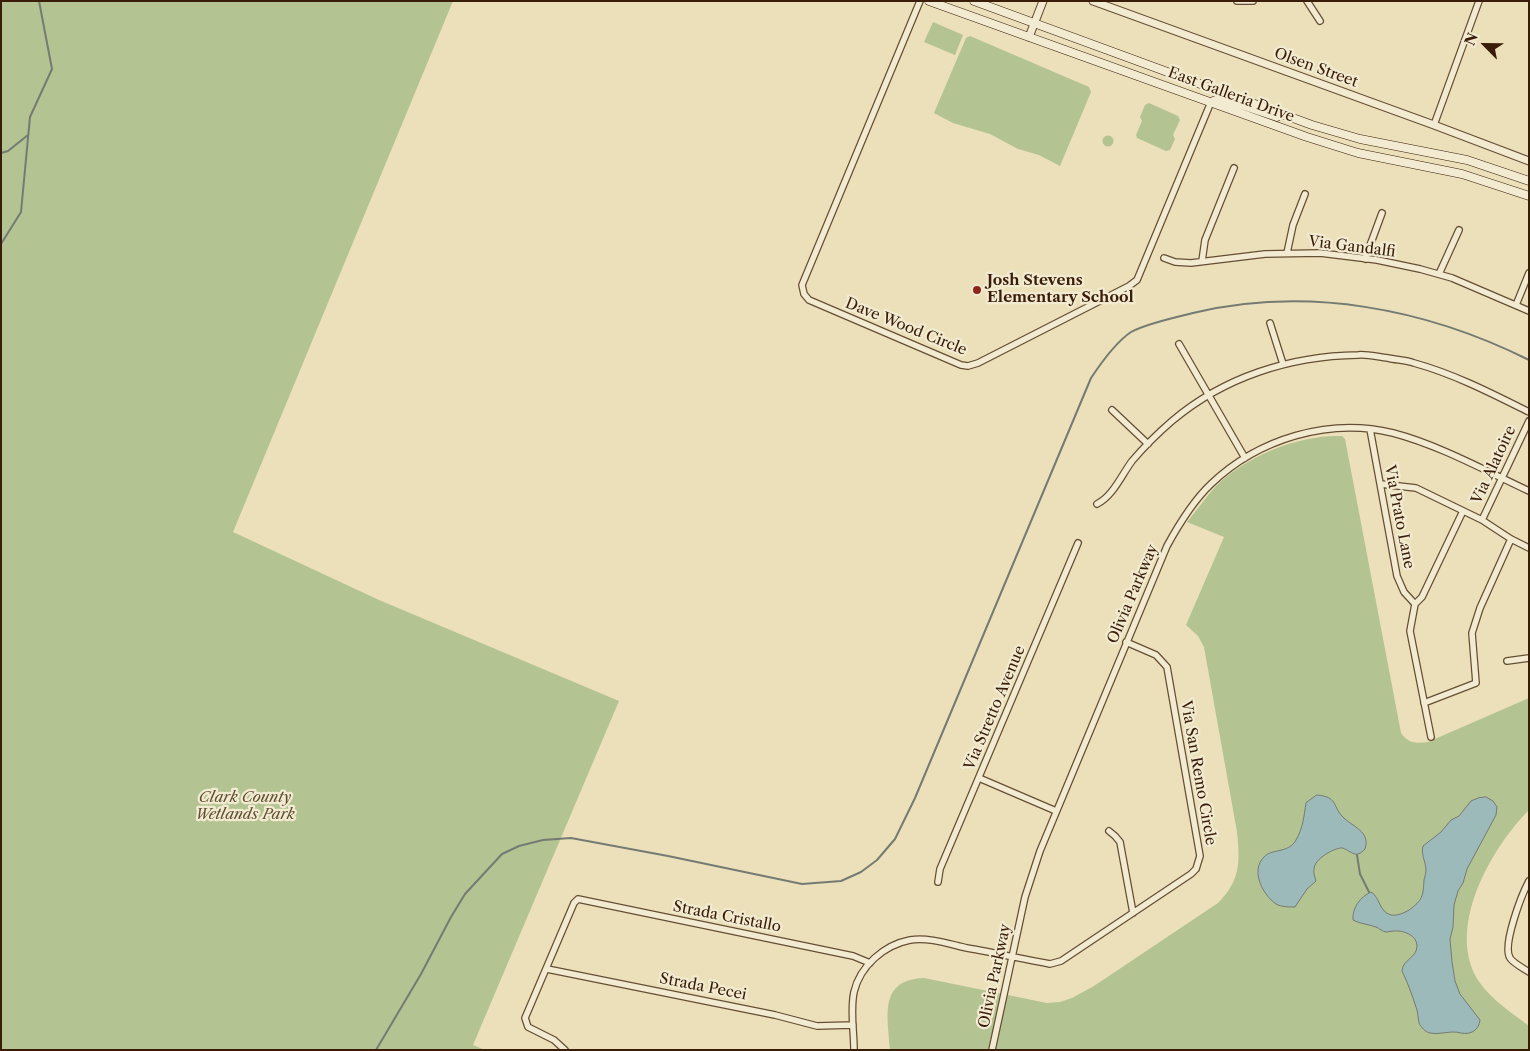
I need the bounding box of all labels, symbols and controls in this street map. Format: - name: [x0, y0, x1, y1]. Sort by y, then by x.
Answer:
- north arrow: [1460, 20, 1510, 70]
- text: N: [1461, 30, 1482, 48]
- street label: Olsen Street: [1272, 45, 1360, 91]
- street label: East Galleria Drive: [1165, 64, 1297, 126]
- street label: Via Gandalfi: [1307, 233, 1397, 261]
- place label: Josh Stevens Elementary School: [987, 272, 1134, 307]
- marker: Josh Stevens Elementary School: [971, 284, 983, 296]
- street label: Dave Wood Circle: [843, 294, 969, 360]
- street label: Via Alatoire: [1468, 423, 1520, 507]
- street label: Via Prato Lane: [1380, 464, 1418, 570]
- street label: Olivia Parkway: [1104, 542, 1162, 646]
- street label: Via Stretto Avenue: [961, 643, 1029, 773]
- street label: Via San Remo Circle: [1176, 699, 1220, 847]
- park label: Clark County Wetlands Park: [195, 789, 295, 824]
- street label: Strada Cristallo: [671, 898, 783, 936]
- street label: Olivia Parkway: [975, 922, 1015, 1030]
- street label: Strada Pecei: [658, 970, 748, 1004]

